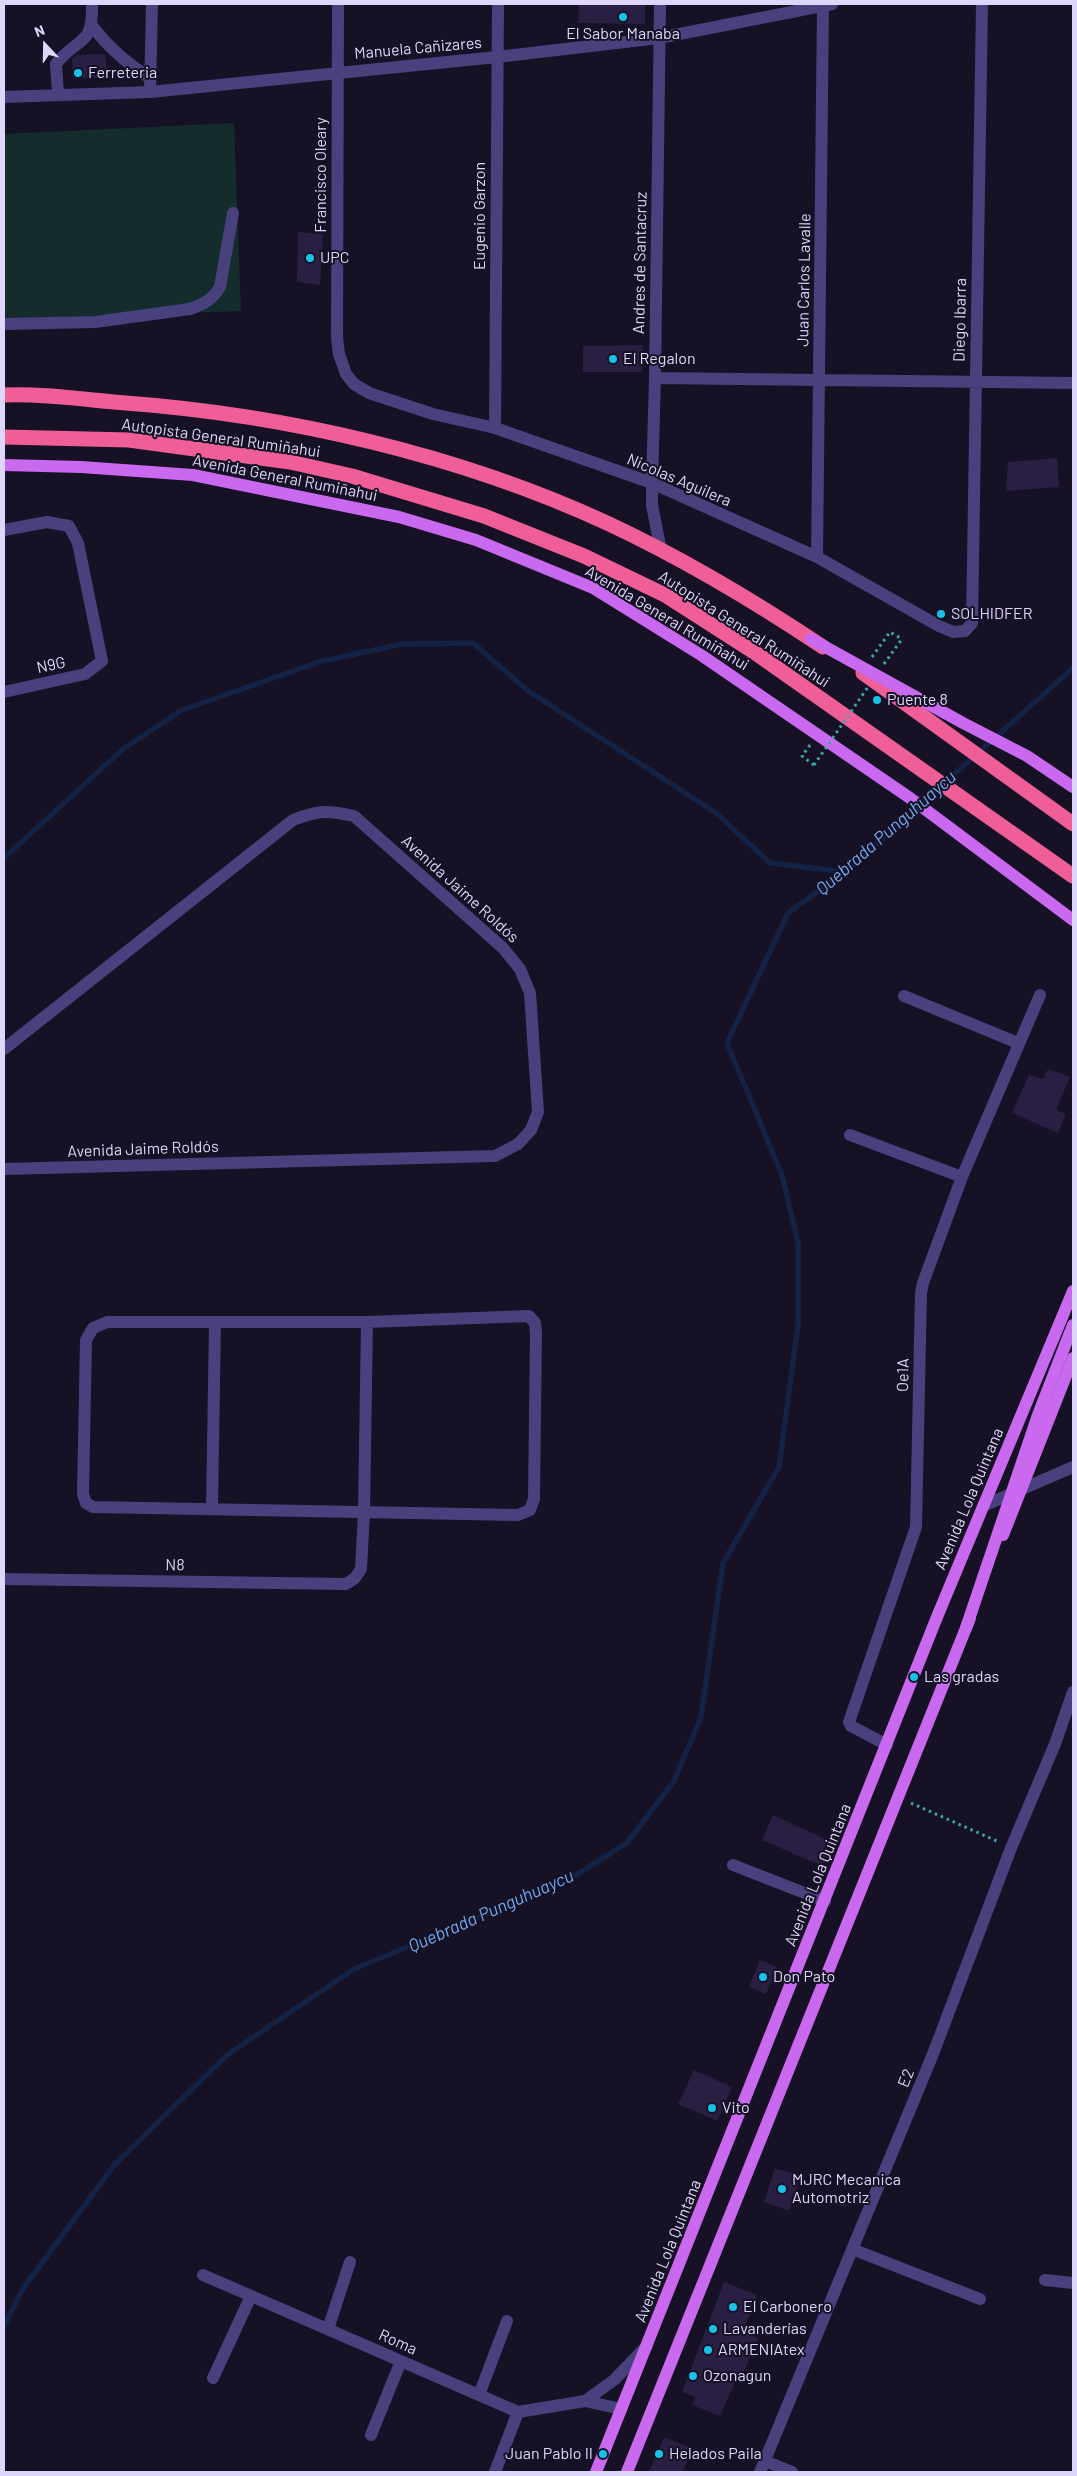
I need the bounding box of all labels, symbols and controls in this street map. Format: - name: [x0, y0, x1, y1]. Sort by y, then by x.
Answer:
- marker: El Sabor Manaba: [617, 11, 629, 23]
- north arrow: [20, 20, 70, 70]
- text: N: [32, 21, 47, 40]
- place label: El Sabor Manaba: [566, 24, 680, 44]
- street label: Manuela Cañizares: [353, 33, 483, 63]
- place label: Ferreteria: [88, 63, 157, 83]
- marker: Ferreteria: [72, 67, 84, 79]
- street label: Francisco Oleary: [311, 117, 331, 233]
- street label: Eugenio Garzon: [470, 162, 490, 270]
- street label: Andres de Santacruz: [629, 192, 651, 334]
- street label: Juan Carlos Lavalle: [793, 213, 815, 347]
- place label: UPC: [320, 248, 350, 268]
- marker: UPC: [304, 252, 316, 264]
- street label: Diego Ibarra: [950, 278, 970, 362]
- place label: El Regalon: [623, 349, 696, 369]
- marker: El Regalon: [607, 353, 619, 365]
- street label: Autopista General Rumiñahui: [120, 415, 322, 461]
- street label: Nicolas Aguilera: [624, 449, 734, 511]
- street label: Avenida General Rumiñahui: [191, 451, 379, 505]
- street label: Avenida General Rumiñahui: [582, 561, 752, 675]
- street label: Autopista General Rumiñahui: [655, 566, 833, 692]
- place label: SOLHIDFER: [951, 604, 1032, 624]
- marker: SOLHIDFER: [935, 608, 947, 620]
- street label: N9G: [35, 653, 67, 677]
- place label: Puente 8: [887, 690, 948, 710]
- marker: Puente 8: [871, 694, 883, 706]
- water label: Quebrada Punguhuaycu: [811, 766, 961, 900]
- street label: Avenida Jaime Roldós: [397, 831, 523, 947]
- street label: Avenida Jaime Roldós: [67, 1137, 219, 1161]
- street label: Oe1A: [893, 1358, 913, 1392]
- street label: Avenida Lola Quintana: [930, 1425, 1008, 1573]
- street label: N8: [165, 1555, 185, 1575]
- place label: Las gradas: [924, 1667, 999, 1687]
- marker: Las gradas: [908, 1671, 920, 1683]
- street label: Avenida Lola Quintana: [781, 1801, 855, 1949]
- water label: Quebrada Punguhuaycu: [405, 1865, 577, 1957]
- place label: Don Pato: [773, 1967, 835, 1987]
- marker: Don Pato: [757, 1971, 769, 1983]
- street label: E2: [894, 2066, 918, 2090]
- place label: Vito: [722, 2098, 750, 2118]
- marker: Vito: [706, 2102, 718, 2114]
- place label: MJRC Mecanica Automotriz: [792, 2170, 901, 2208]
- street label: Avenida Lola Quintana: [631, 2177, 705, 2325]
- marker: MJRC Mecanica Automotriz: [776, 2183, 788, 2195]
- place label: El Carbonero: [743, 2297, 832, 2317]
- marker: El Carbonero: [727, 2301, 739, 2313]
- place label: Lavanderías: [723, 2319, 807, 2339]
- marker: Lavanderías: [707, 2323, 719, 2335]
- street label: Roma: [376, 2325, 420, 2359]
- place label: ARMENIAtex: [718, 2340, 805, 2360]
- marker: ARMENIAtex: [702, 2344, 714, 2356]
- place label: Ozonagun: [703, 2366, 771, 2386]
- marker: Ozonagun: [687, 2370, 699, 2382]
- place label: Juan Pablo II: [505, 2444, 593, 2464]
- place label: Helados Paila: [669, 2444, 762, 2464]
- marker: Juan Pablo II: [597, 2448, 609, 2460]
- marker: Helados Paila: [653, 2448, 665, 2460]

